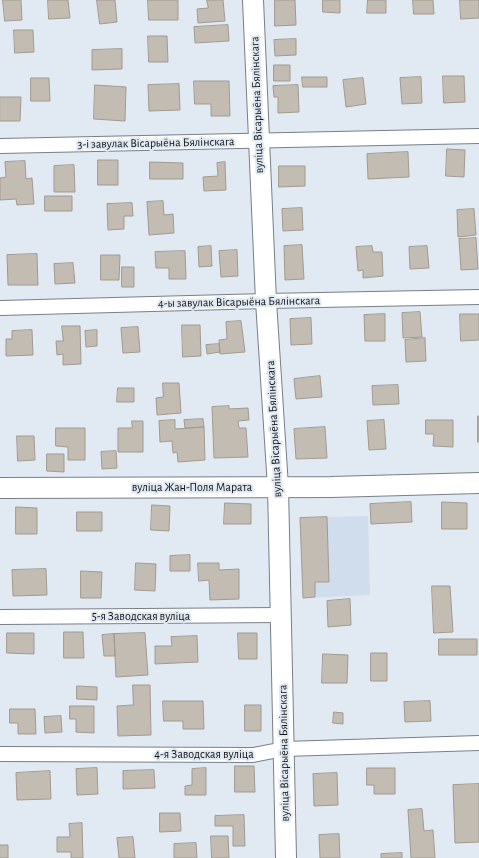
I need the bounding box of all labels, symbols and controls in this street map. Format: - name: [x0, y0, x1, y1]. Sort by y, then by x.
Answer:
- street label: вуліца Вісарыёна Бялінскага: [247, 36, 267, 174]
- street label: 3-і завулак Вісарыёна Бялінскага: [77, 134, 235, 152]
- street label: 4-ы завулак Вісарыёна Бялінскага: [158, 293, 320, 311]
- street label: вуліца Вісарыёна Бялінскага: [263, 360, 285, 498]
- street label: вуліца Жан-Поля Марата: [132, 480, 252, 494]
- street label: 5-я Заводская вуліца: [92, 609, 190, 623]
- street label: вуліца Вісарыёна Бялінскага: [276, 684, 292, 822]
- street label: 4-я Заводская вуліца: [154, 747, 254, 761]

